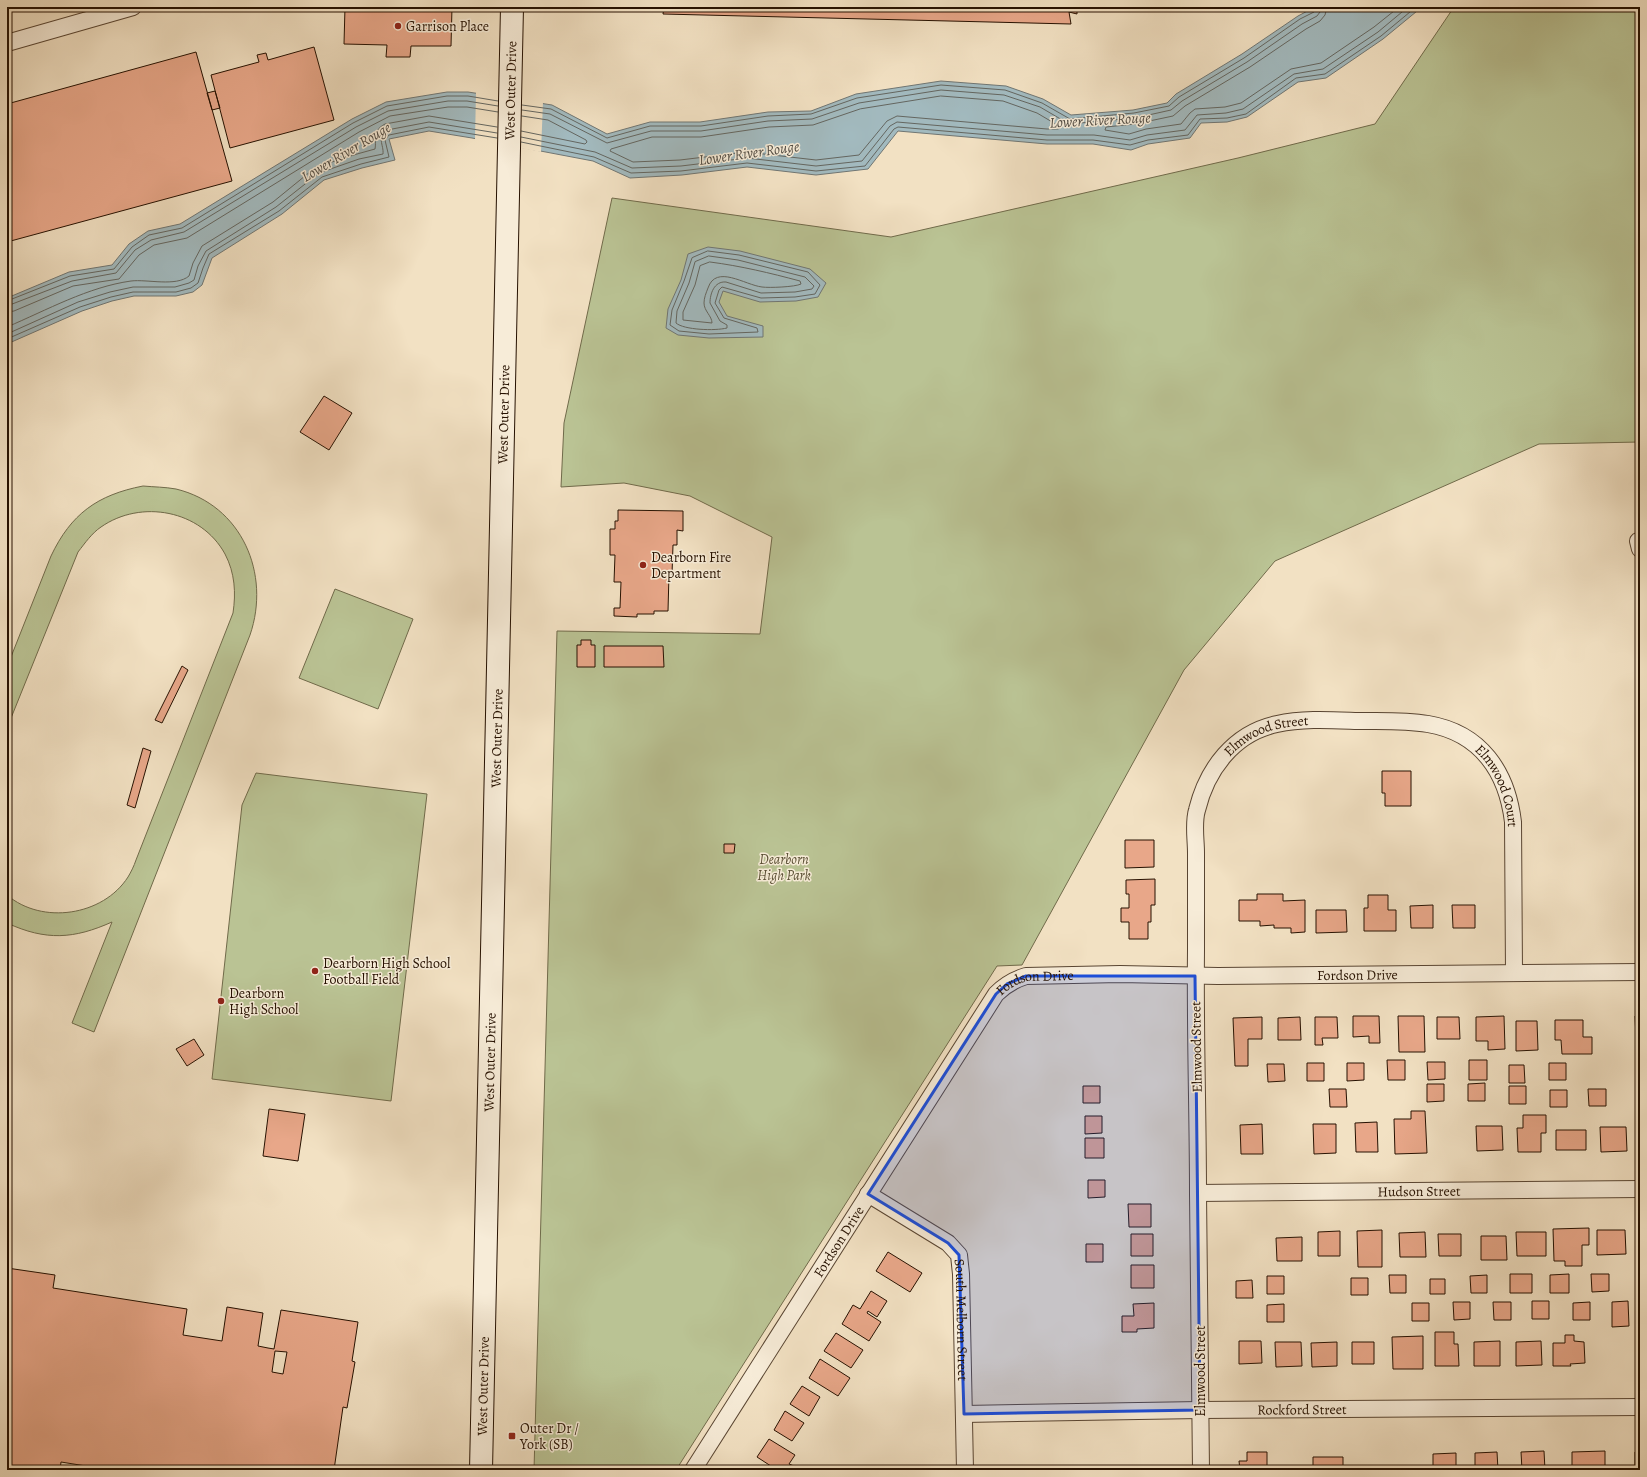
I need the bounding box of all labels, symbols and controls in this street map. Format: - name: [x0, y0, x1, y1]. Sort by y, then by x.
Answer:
- place label: Garrison Place: [406, 17, 489, 36]
- marker: Garrison Place: [393, 21, 403, 31]
- street label: West Outer Drive: [500, 41, 521, 141]
- water label: Lower River Rouge: [1049, 107, 1152, 133]
- water label: Lower River Rouge: [297, 117, 395, 187]
- water label: Lower River Rouge: [697, 136, 801, 170]
- street label: West Outer Drive: [493, 364, 514, 465]
- place label: Dearborn Fire Department: [651, 548, 731, 583]
- marker: Dearborn Fire Department: [638, 560, 648, 570]
- street label: West Outer Drive: [486, 688, 508, 789]
- street label: Elmwood Street: [1219, 711, 1309, 761]
- street label: Elmwood Court: [1471, 740, 1522, 828]
- park label: Dearborn High Park: [757, 850, 811, 885]
- place label: Dearborn High School Football Field: [323, 954, 451, 989]
- street label: Fordson Drive: [1317, 965, 1398, 985]
- marker: Dearborn High School Football Field: [310, 966, 320, 976]
- street label: Fordson Drive: [992, 966, 1074, 1000]
- place label: Dearborn High School: [229, 984, 299, 1019]
- marker: Dearborn High School: [216, 996, 226, 1006]
- street label: Elmwood Street: [1186, 1001, 1207, 1093]
- street label: West Outer Drive: [480, 1012, 501, 1113]
- street label: Hudson Street: [1377, 1182, 1461, 1201]
- street label: Fordson Drive: [809, 1202, 869, 1281]
- street label: South Melborn Street: [949, 1258, 972, 1382]
- street label: Elmwood Street: [1191, 1325, 1210, 1417]
- street label: West Outer Drive: [473, 1336, 494, 1437]
- street label: Rockford Street: [1257, 1400, 1347, 1420]
- place label: Outer Dr / York (SB): [519, 1419, 579, 1454]
- marker: Outer Dr / York (SB): [507, 1431, 517, 1441]

